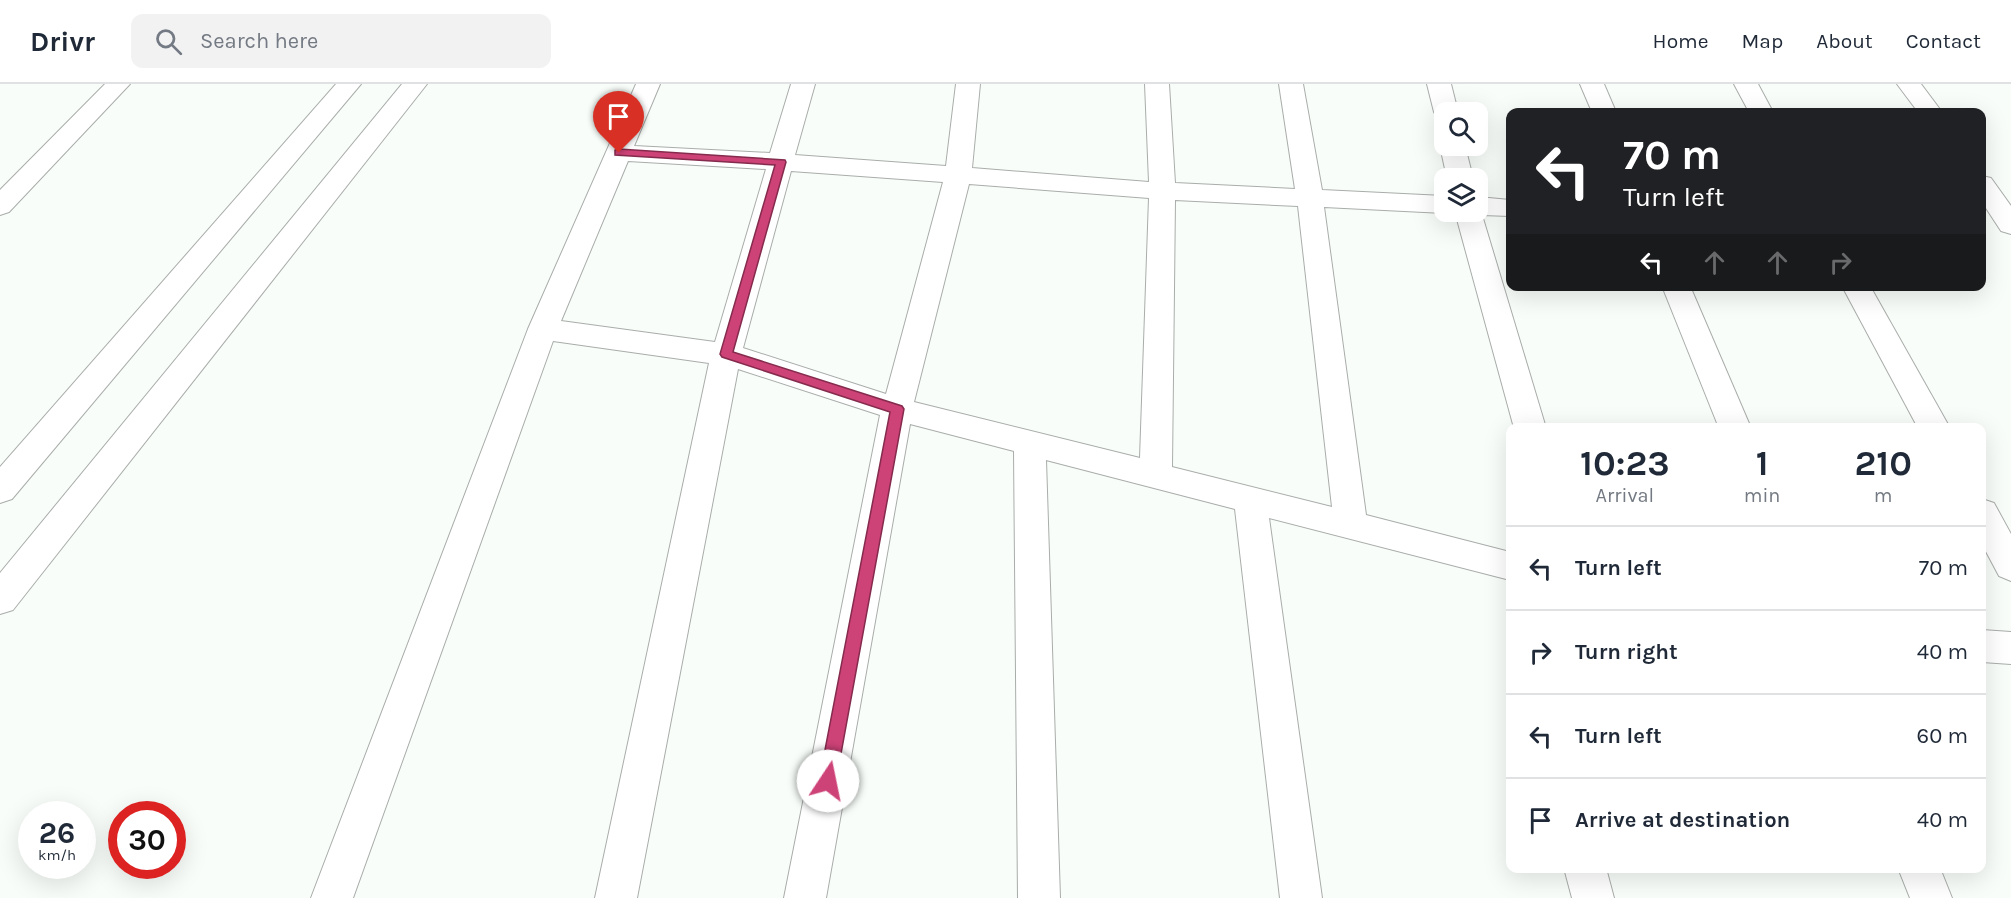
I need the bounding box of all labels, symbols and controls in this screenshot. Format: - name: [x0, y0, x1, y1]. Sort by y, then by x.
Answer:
- search box: [131, 14, 551, 68]
- text: Drivr: [30, 25, 95, 58]
- icon: search: [152, 25, 185, 58]
- text: Search here: [200, 28, 318, 54]
- text: Home: [1653, 29, 1709, 53]
- text: Map: [1742, 29, 1783, 53]
- text: About: [1816, 29, 1873, 53]
- text: Contact: [1906, 29, 1981, 53]
- pin: [593, 91, 644, 153]
- icon: arrive: [602, 100, 635, 133]
- map controls: [1434, 102, 1488, 222]
- button: search: [1434, 102, 1488, 156]
- text: 70 m: [1623, 130, 1721, 180]
- icon: left: [1524, 132, 1602, 210]
- button: layers: [1434, 168, 1488, 222]
- text: Turn left: [1623, 181, 1724, 213]
- icon: left: [1635, 246, 1668, 279]
- icon: ahead: [1698, 246, 1731, 279]
- icon: ahead: [1761, 246, 1794, 279]
- icon: right: [1824, 246, 1857, 279]
- text: 10:23: [1580, 442, 1670, 484]
- text: 1: [1756, 442, 1768, 484]
- text: 210: [1855, 442, 1912, 484]
- text: Arrival: [1596, 484, 1654, 507]
- text: min: [1744, 484, 1780, 507]
- text: m: [1874, 484, 1893, 507]
- icon: left: [1524, 552, 1557, 585]
- text: Turn left: [1575, 555, 1662, 581]
- text: 70 m: [1919, 555, 1968, 581]
- icon: right: [1524, 636, 1557, 669]
- text: Turn right: [1575, 639, 1678, 665]
- text: 40 m: [1917, 639, 1968, 665]
- icon: left: [1524, 720, 1557, 753]
- text: Turn left: [1575, 723, 1662, 749]
- text: 60 m: [1917, 723, 1968, 749]
- position arrow: [796, 749, 860, 813]
- speed limit sign: 30: [108, 801, 186, 879]
- icon: arrive: [1524, 804, 1557, 837]
- text: Arrive at destination: [1575, 807, 1790, 833]
- text: 40 m: [1917, 807, 1968, 833]
- text: 26: [39, 815, 75, 851]
- text: km/h: [38, 846, 76, 864]

